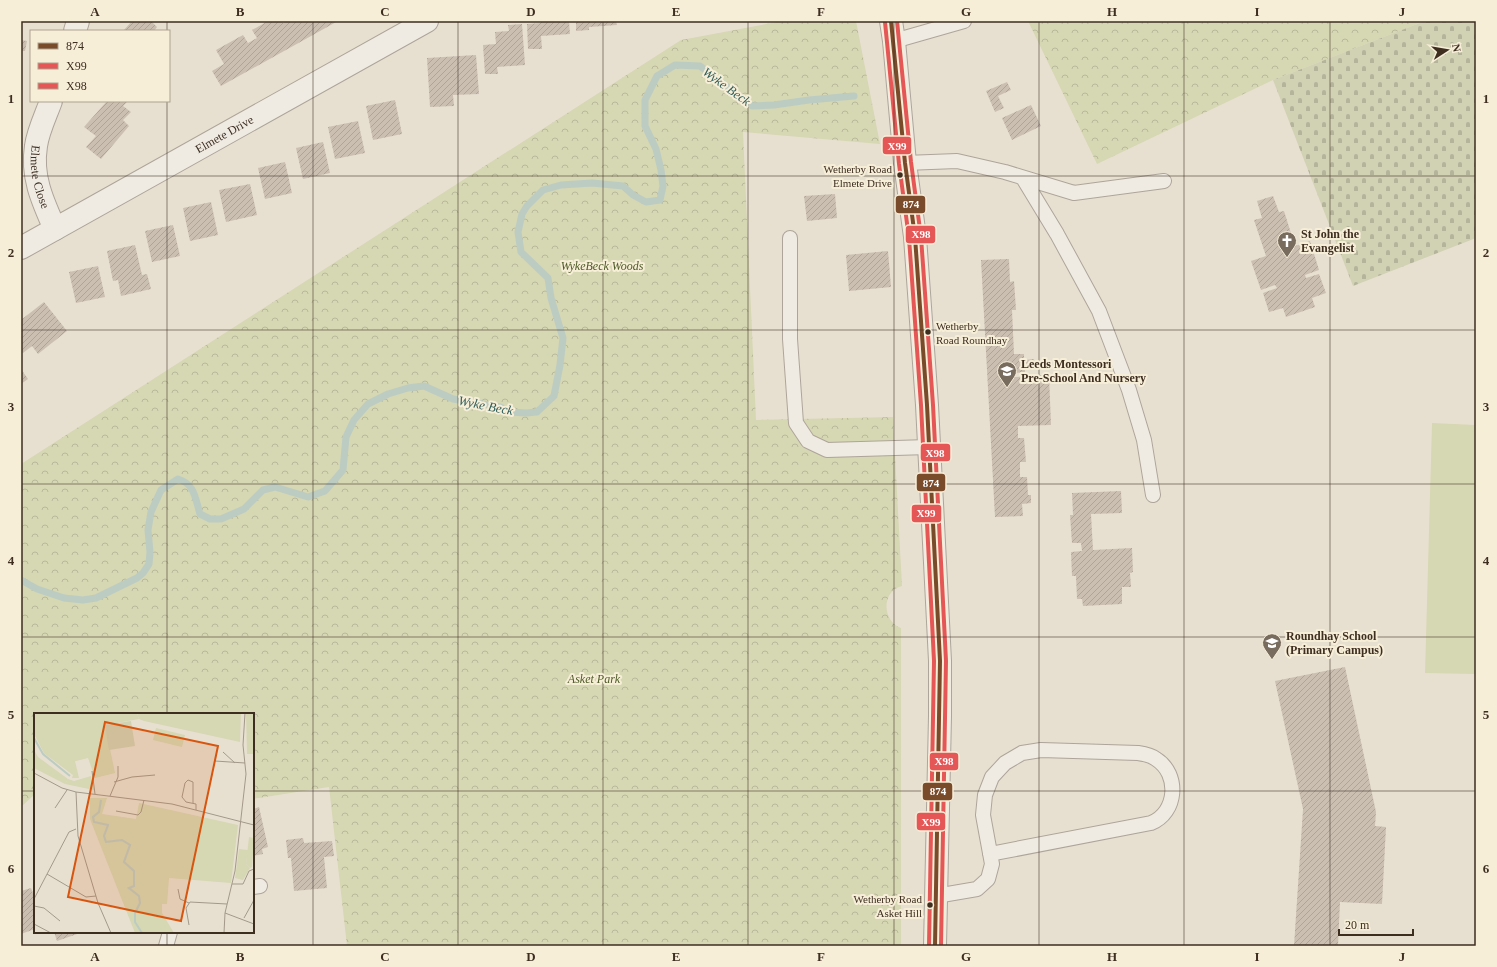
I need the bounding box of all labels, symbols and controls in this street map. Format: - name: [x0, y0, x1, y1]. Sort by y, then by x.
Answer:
- text: A: [90, 4, 100, 19]
- text: B: [236, 4, 245, 19]
- text: C: [380, 4, 390, 19]
- text: D: [526, 4, 536, 19]
- text: E: [672, 4, 680, 19]
- text: F: [817, 4, 825, 19]
- text: G: [961, 4, 971, 19]
- text: H: [1107, 4, 1117, 19]
- text: I: [1254, 4, 1260, 19]
- text: J: [1399, 4, 1406, 19]
- legend: [30, 30, 170, 102]
- north arrow: [1427, 30, 1467, 70]
- text: 874: [66, 39, 84, 53]
- text: N: [1450, 43, 1463, 53]
- text: X99: [66, 59, 87, 73]
- water label: Wyke Beck: [700, 64, 754, 109]
- text: X98: [66, 79, 87, 93]
- text: 1: [8, 91, 14, 106]
- text: 1: [1483, 91, 1489, 106]
- street label: Elmete Drive: [193, 112, 256, 156]
- line badge: X99: [882, 136, 912, 155]
- text: X99: [888, 140, 907, 152]
- street label: Elmete Close: [28, 144, 52, 211]
- place label: Wetherby Road Elmete Drive: [824, 163, 892, 189]
- marker: Wetherby Road Elmete Drive: [895, 170, 905, 180]
- line badge: 874: [895, 195, 926, 214]
- text: 874: [903, 198, 920, 210]
- line badge: X98: [905, 225, 936, 244]
- place label: St John the Evangelist: [1301, 227, 1360, 255]
- text: X98: [912, 228, 931, 240]
- church icon: St John the Evangelist: [1276, 230, 1298, 258]
- text: 2: [8, 245, 14, 260]
- text: 2: [1483, 245, 1489, 260]
- park label: WykeBeck Woods: [561, 259, 644, 273]
- place label: Wetherby Road Roundhay: [936, 320, 1008, 346]
- marker: Wetherby Road Roundhay: [923, 327, 933, 337]
- place label: Leeds Montessori Pre-School And Nursery: [1021, 357, 1146, 385]
- school or university icon: Leeds Montessori Pre-School And Nursery: [996, 360, 1018, 388]
- water label: Wyke Beck: [457, 393, 515, 418]
- text: 3: [8, 399, 15, 414]
- text: 3: [1483, 399, 1490, 414]
- line badge: X98: [920, 443, 951, 462]
- text: X98: [926, 447, 945, 459]
- line badge: 874: [916, 473, 946, 492]
- text: 874: [923, 477, 940, 489]
- line badge: X99: [911, 504, 942, 523]
- text: X99: [917, 507, 936, 519]
- text: 4: [8, 553, 15, 568]
- text: 4: [1483, 553, 1490, 568]
- place label: Roundhay School (Primary Campus): [1286, 629, 1383, 657]
- school or university icon: Roundhay School (Primary Campus): [1261, 632, 1283, 660]
- park label: Asket Park: [567, 672, 621, 686]
- text: 5: [8, 707, 15, 722]
- text: 5: [1483, 707, 1490, 722]
- inset map: [34, 713, 254, 933]
- line badge: X98: [929, 752, 959, 771]
- text: X98: [935, 755, 954, 767]
- line badge: 874: [922, 782, 953, 801]
- text: 874: [930, 785, 947, 797]
- line badge: X99: [916, 812, 946, 831]
- text: X99: [922, 816, 941, 828]
- text: 6: [8, 861, 15, 876]
- text: 6: [1483, 861, 1490, 876]
- place label: Wetherby Road Asket Hill: [854, 893, 922, 919]
- marker: Wetherby Road Asket Hill: [925, 900, 935, 910]
- scale bar: [1339, 911, 1413, 937]
- text: 20 m: [1345, 918, 1370, 932]
- text: A: [90, 949, 100, 964]
- text: B: [236, 949, 245, 964]
- text: C: [380, 949, 390, 964]
- text: D: [526, 949, 536, 964]
- text: E: [672, 949, 680, 964]
- text: F: [817, 949, 825, 964]
- text: G: [961, 949, 971, 964]
- text: H: [1107, 949, 1117, 964]
- text: I: [1254, 949, 1260, 964]
- text: J: [1399, 949, 1406, 964]

